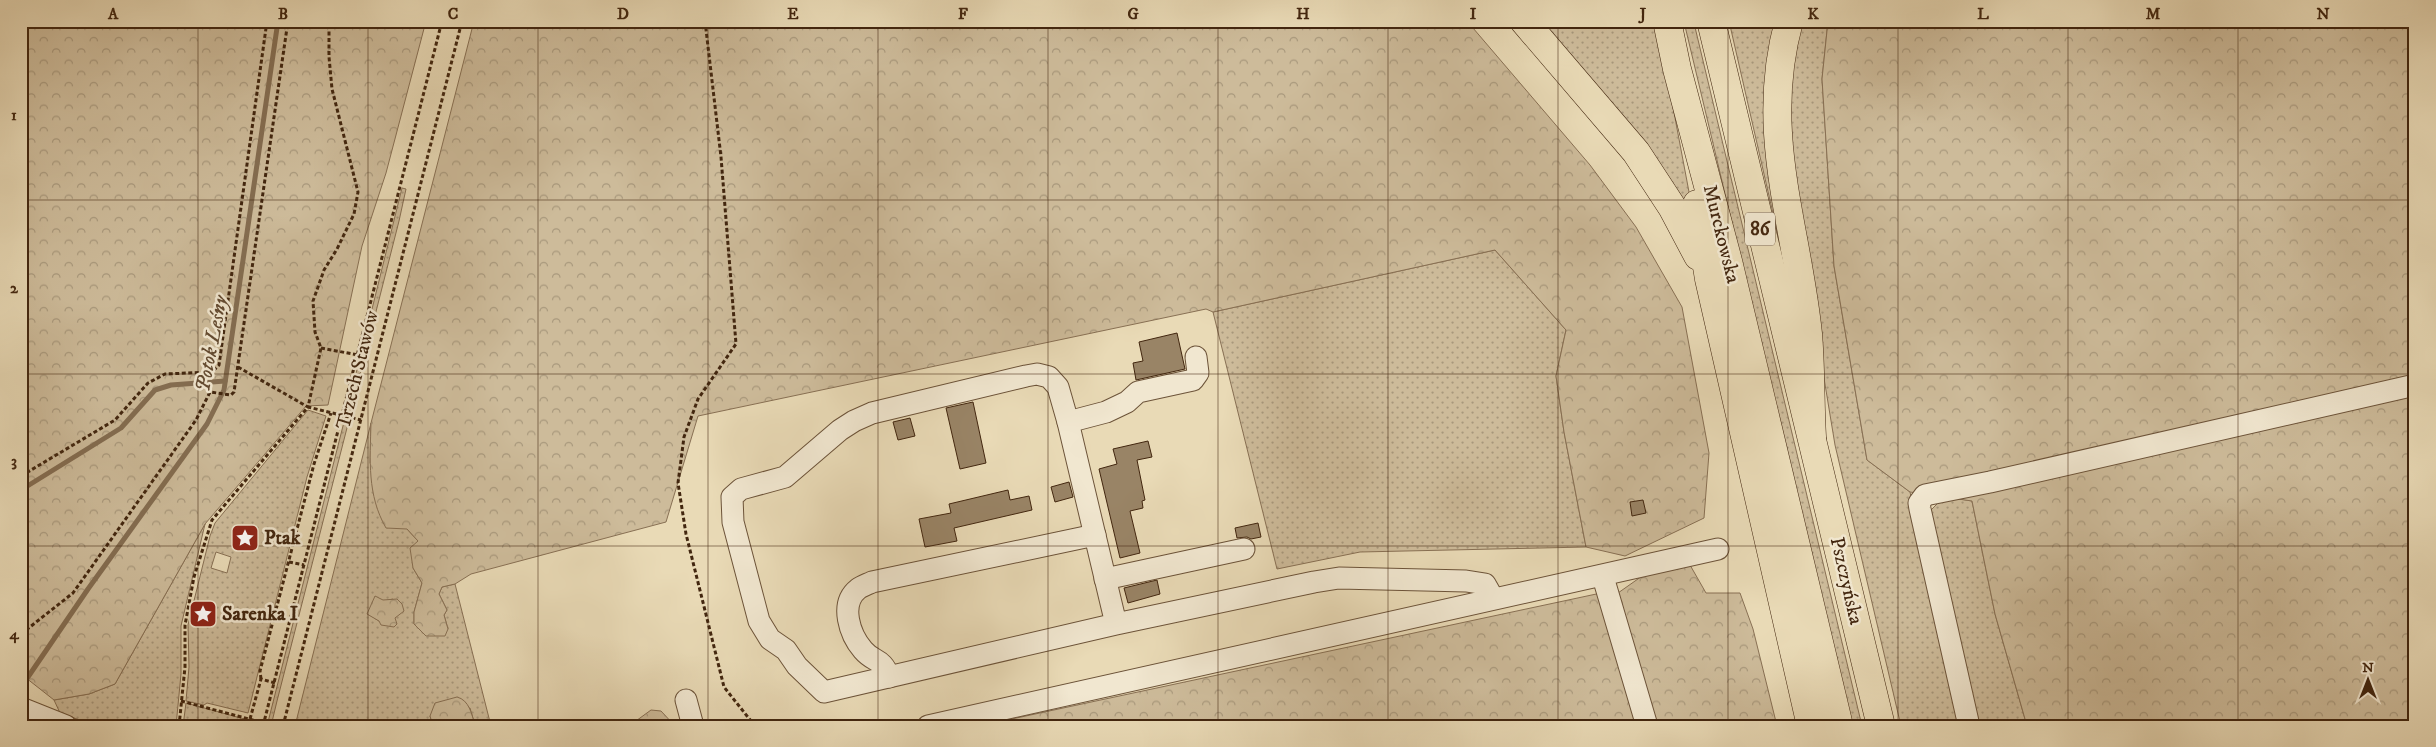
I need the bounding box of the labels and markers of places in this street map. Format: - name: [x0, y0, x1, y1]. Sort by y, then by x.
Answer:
- place icon: Ptak: [230, 523, 260, 553]
- place label: Ptak: [264, 526, 302, 551]
- place icon: Sarenka I: [188, 599, 218, 629]
- place label: Sarenka I: [222, 602, 298, 627]

